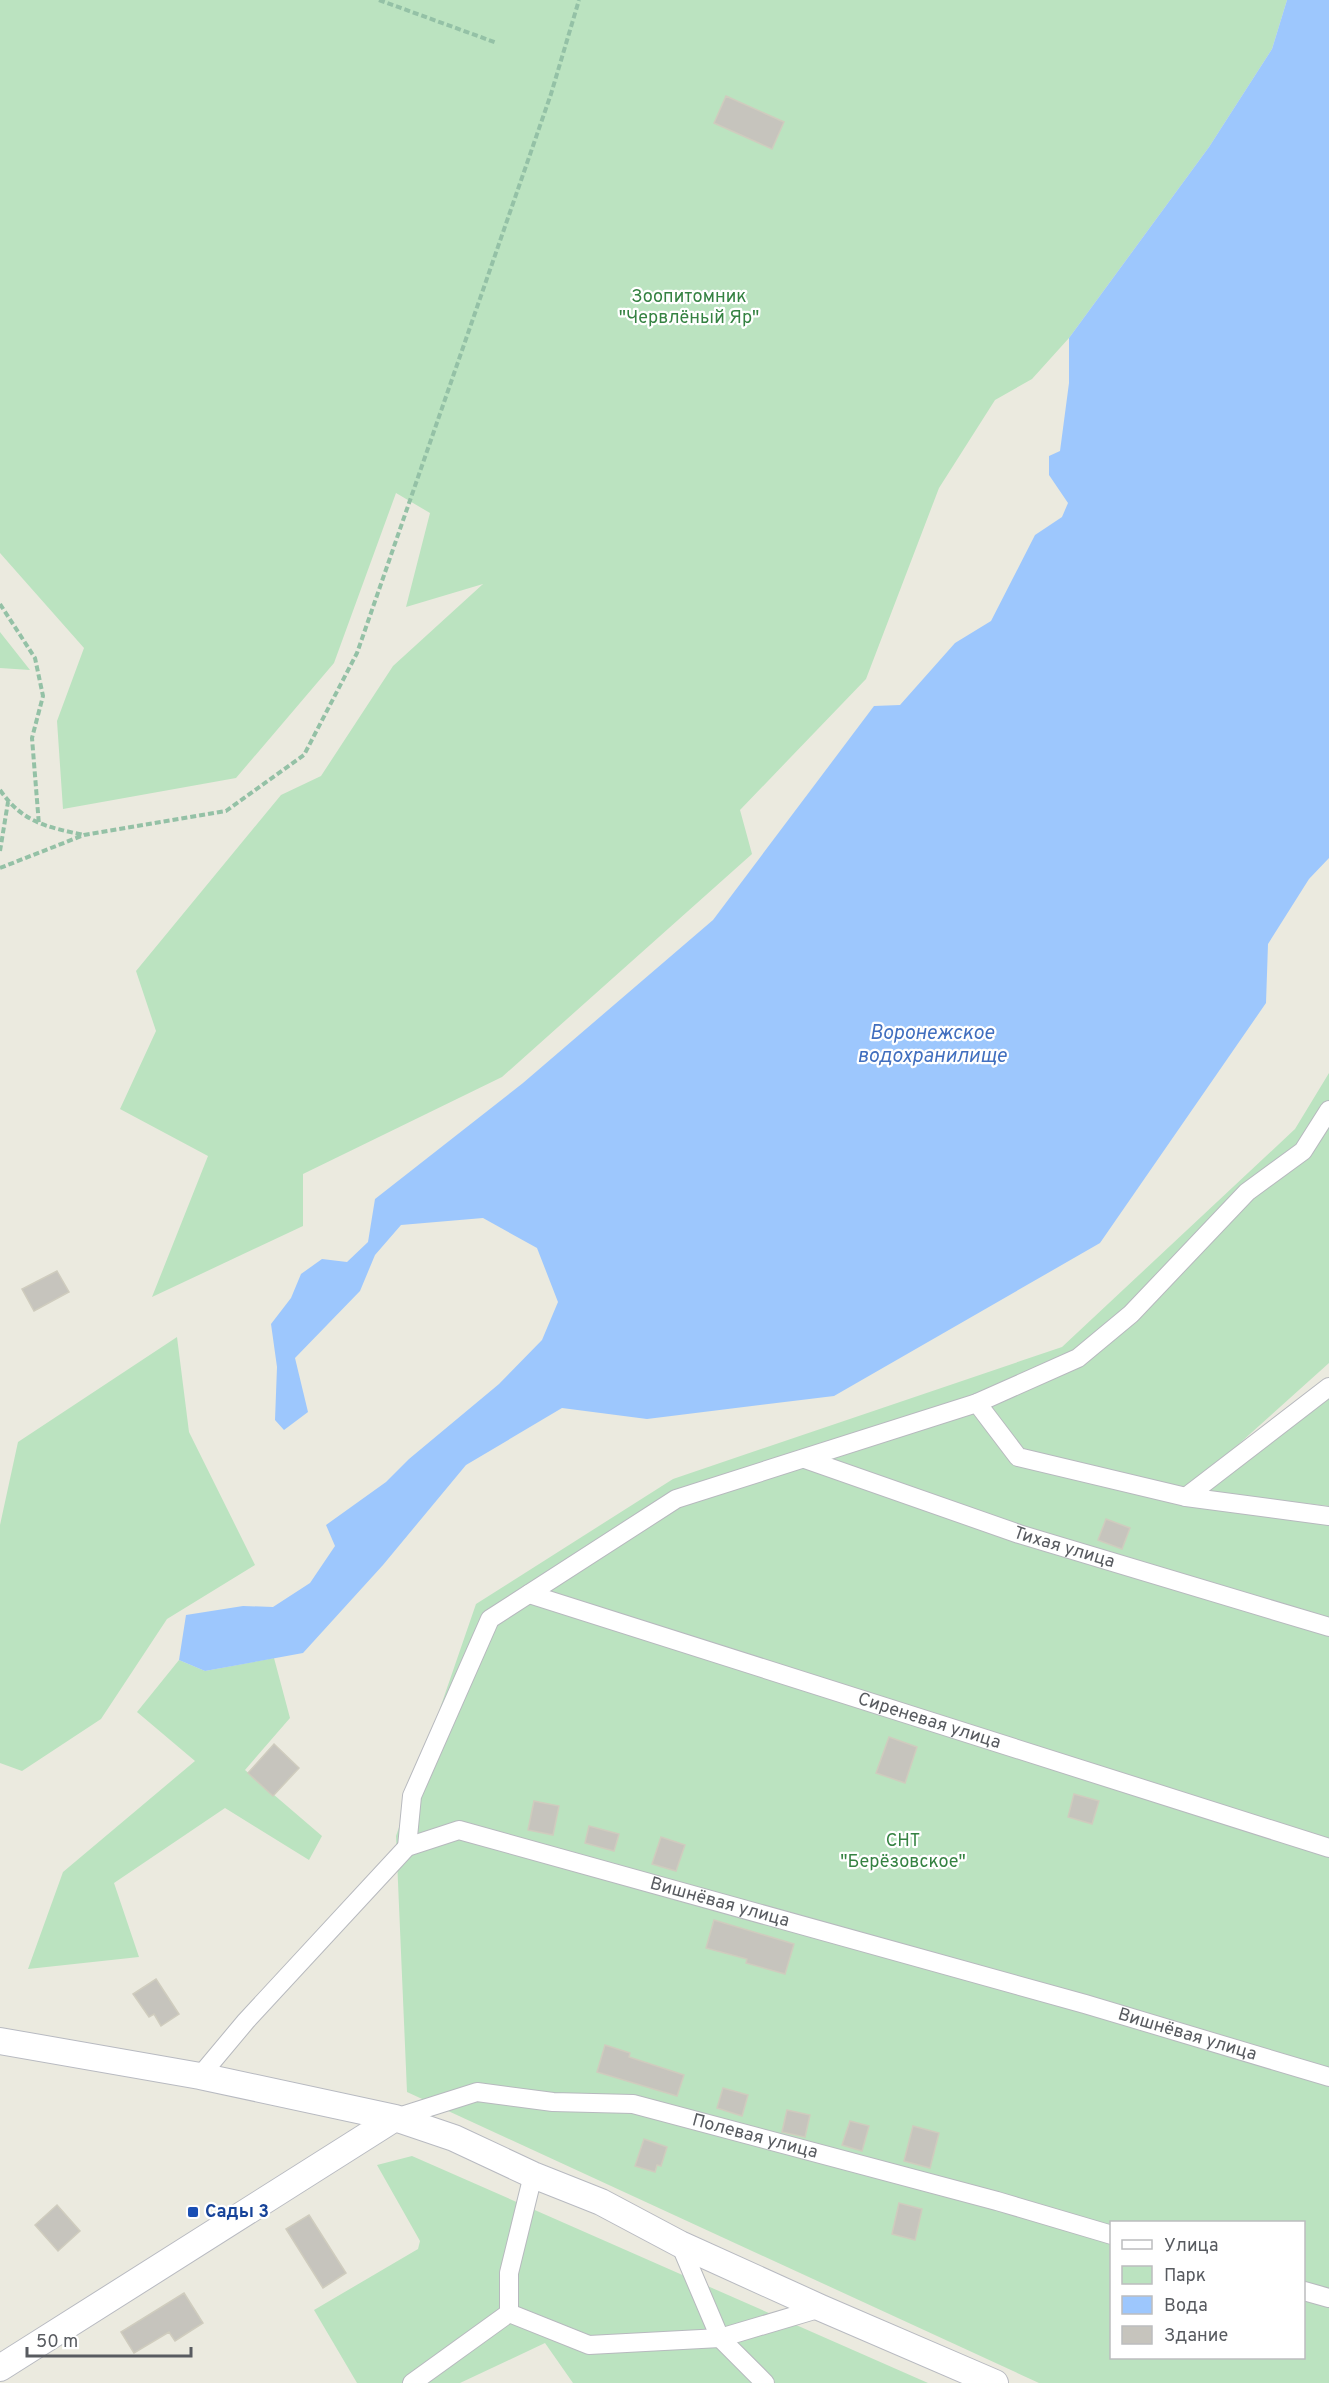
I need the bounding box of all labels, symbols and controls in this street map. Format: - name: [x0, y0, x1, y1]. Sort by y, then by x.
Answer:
- park label: Зоопитомник "Червлёный Яр": [619, 286, 759, 330]
- water label: Воронежское водохранилище: [857, 1021, 1007, 1070]
- street label: Тихая улица: [1010, 1521, 1118, 1574]
- street label: Сиреневая улица: [855, 1688, 1004, 1755]
- park label: СНТ "Берёзовское": [840, 1830, 966, 1874]
- street label: Вишнёвая улица: [647, 1872, 792, 1933]
- street label: Вишнёвая улица: [1115, 2003, 1259, 2066]
- street label: Полевая улица: [690, 2109, 820, 2164]
- place label: Сады 3: [205, 2201, 269, 2224]
- marker: Сады 3: [186, 2205, 200, 2219]
- legend: [1110, 2221, 1305, 2359]
- text: Улица: [1164, 2235, 1218, 2258]
- text: Парк: [1164, 2265, 1206, 2288]
- text: Вода: [1164, 2295, 1208, 2318]
- scale bar: [27, 2320, 190, 2358]
- text: Здание: [1164, 2325, 1228, 2348]
- text: 50 m: [36, 2331, 78, 2354]

